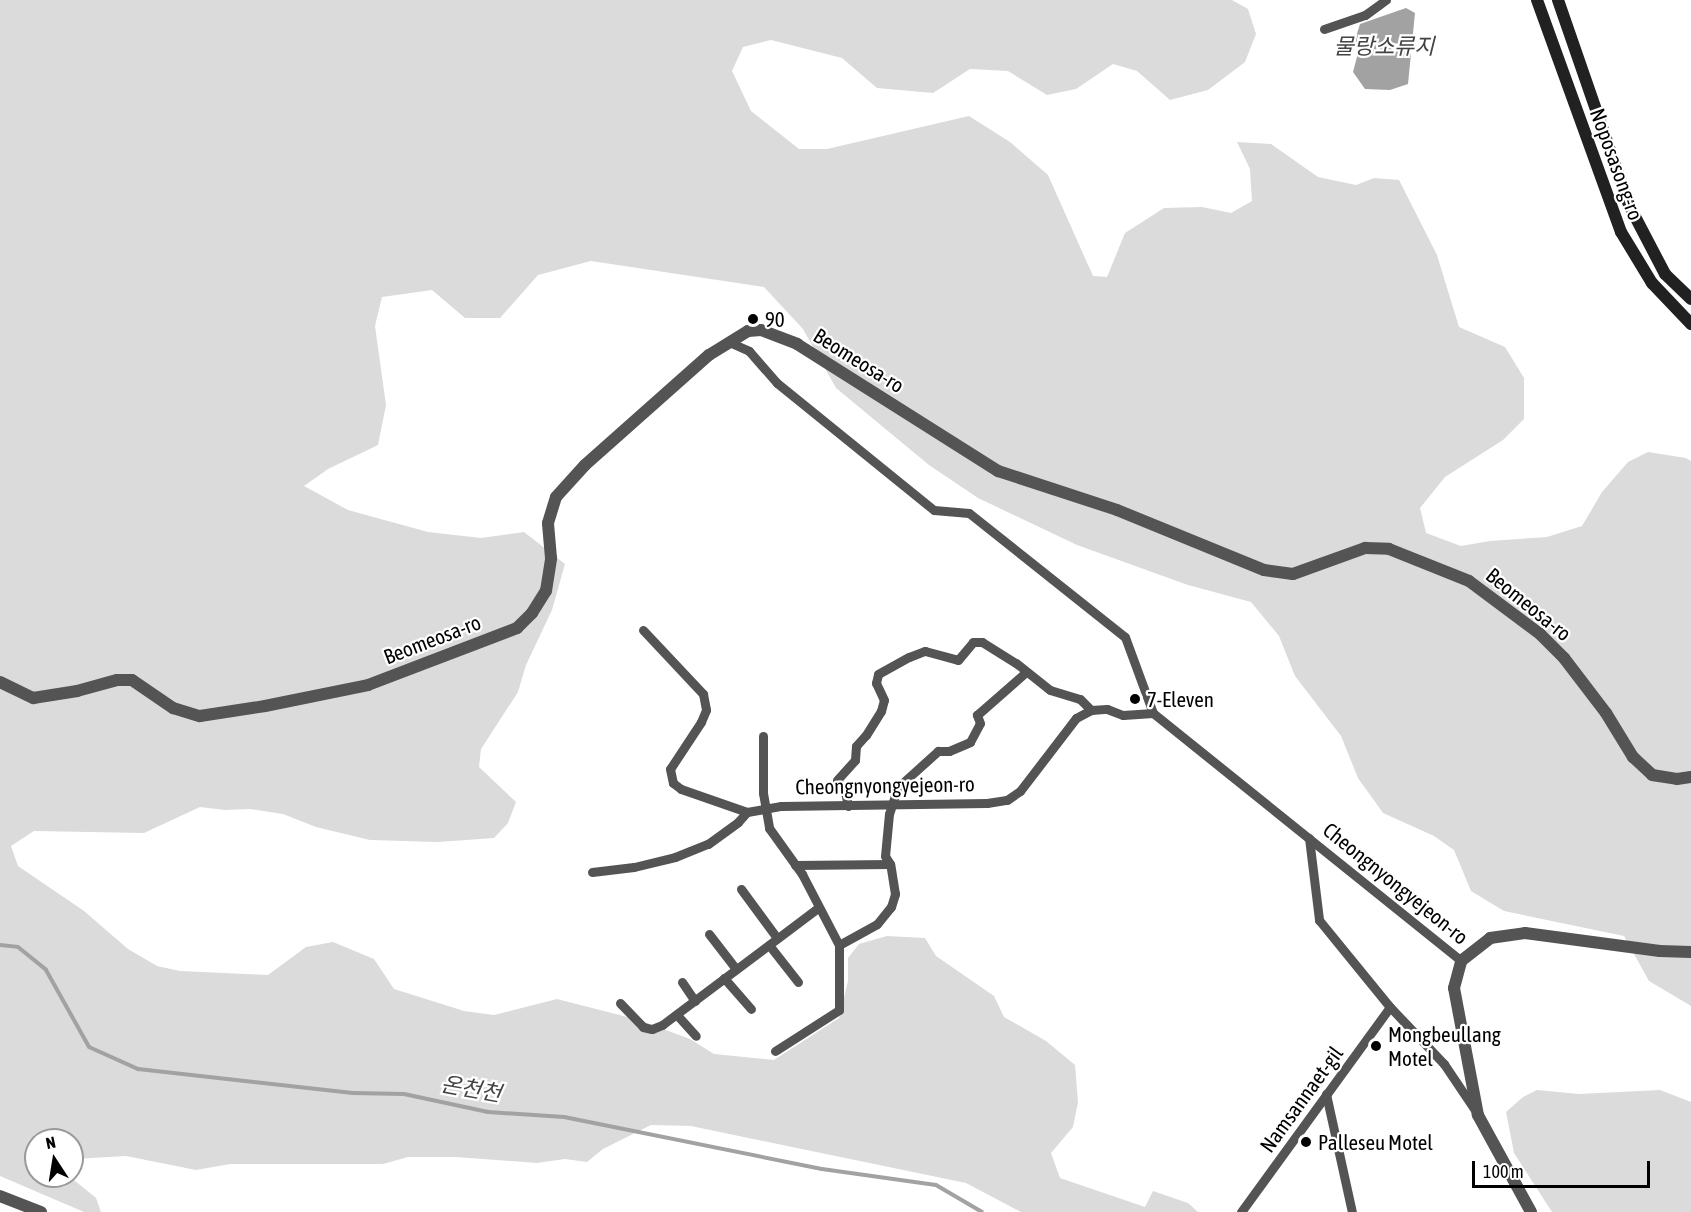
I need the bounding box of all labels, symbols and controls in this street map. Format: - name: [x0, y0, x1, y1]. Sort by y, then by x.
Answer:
- water label: 물랑소류지: [1333, 34, 1435, 60]
- street label: Noposasong-ro: [1585, 105, 1649, 223]
- place label: 90: [765, 306, 785, 332]
- marker: 90: [746, 312, 760, 326]
- street label: Beomeosa-ro: [809, 322, 909, 398]
- street label: Beomeosa-ro: [1481, 562, 1577, 646]
- street label: Beomeosa-ro: [380, 609, 484, 669]
- place label: 7-Eleven: [1147, 686, 1214, 712]
- marker: 7-Eleven: [1128, 692, 1142, 706]
- street label: Cheongnyongyejeon-ro: [795, 771, 975, 799]
- street label: Cheongnyongyejeon-ro: [1318, 817, 1474, 949]
- place label: Mongbeullang Motel: [1388, 1021, 1501, 1071]
- marker: Mongbeullang Motel: [1369, 1039, 1383, 1053]
- street label: Namsannaet-gil: [1254, 1041, 1348, 1157]
- water label: 온천천: [439, 1071, 503, 1107]
- north arrow: [24, 1128, 84, 1188]
- place label: Palleseu Motel: [1318, 1129, 1433, 1155]
- text: N: [44, 1133, 57, 1152]
- marker: Palleseu Motel: [1299, 1135, 1313, 1149]
- scale bar: [1475, 1149, 1654, 1187]
- text: 100 m: [1483, 1161, 1524, 1182]

